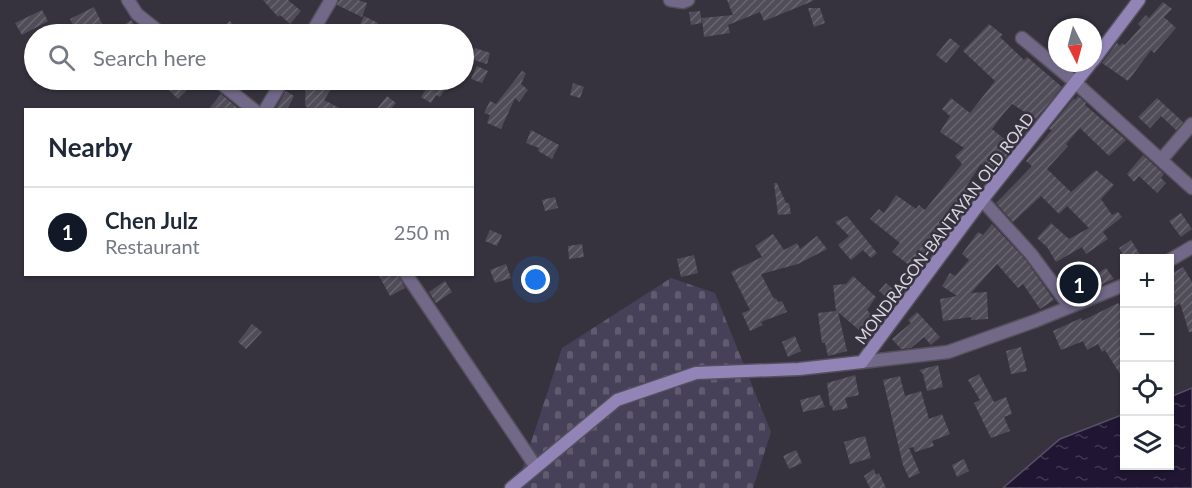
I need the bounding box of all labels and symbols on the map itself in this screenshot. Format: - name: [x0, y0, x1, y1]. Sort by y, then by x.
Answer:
- north arrow: [1048, 18, 1102, 72]
- street label: MONDRAGON-BANTAYAN OLD ROAD: [851, 108, 1037, 348]
- pin: 1: [1060, 262, 1098, 306]
- your location: [521, 265, 550, 294]

